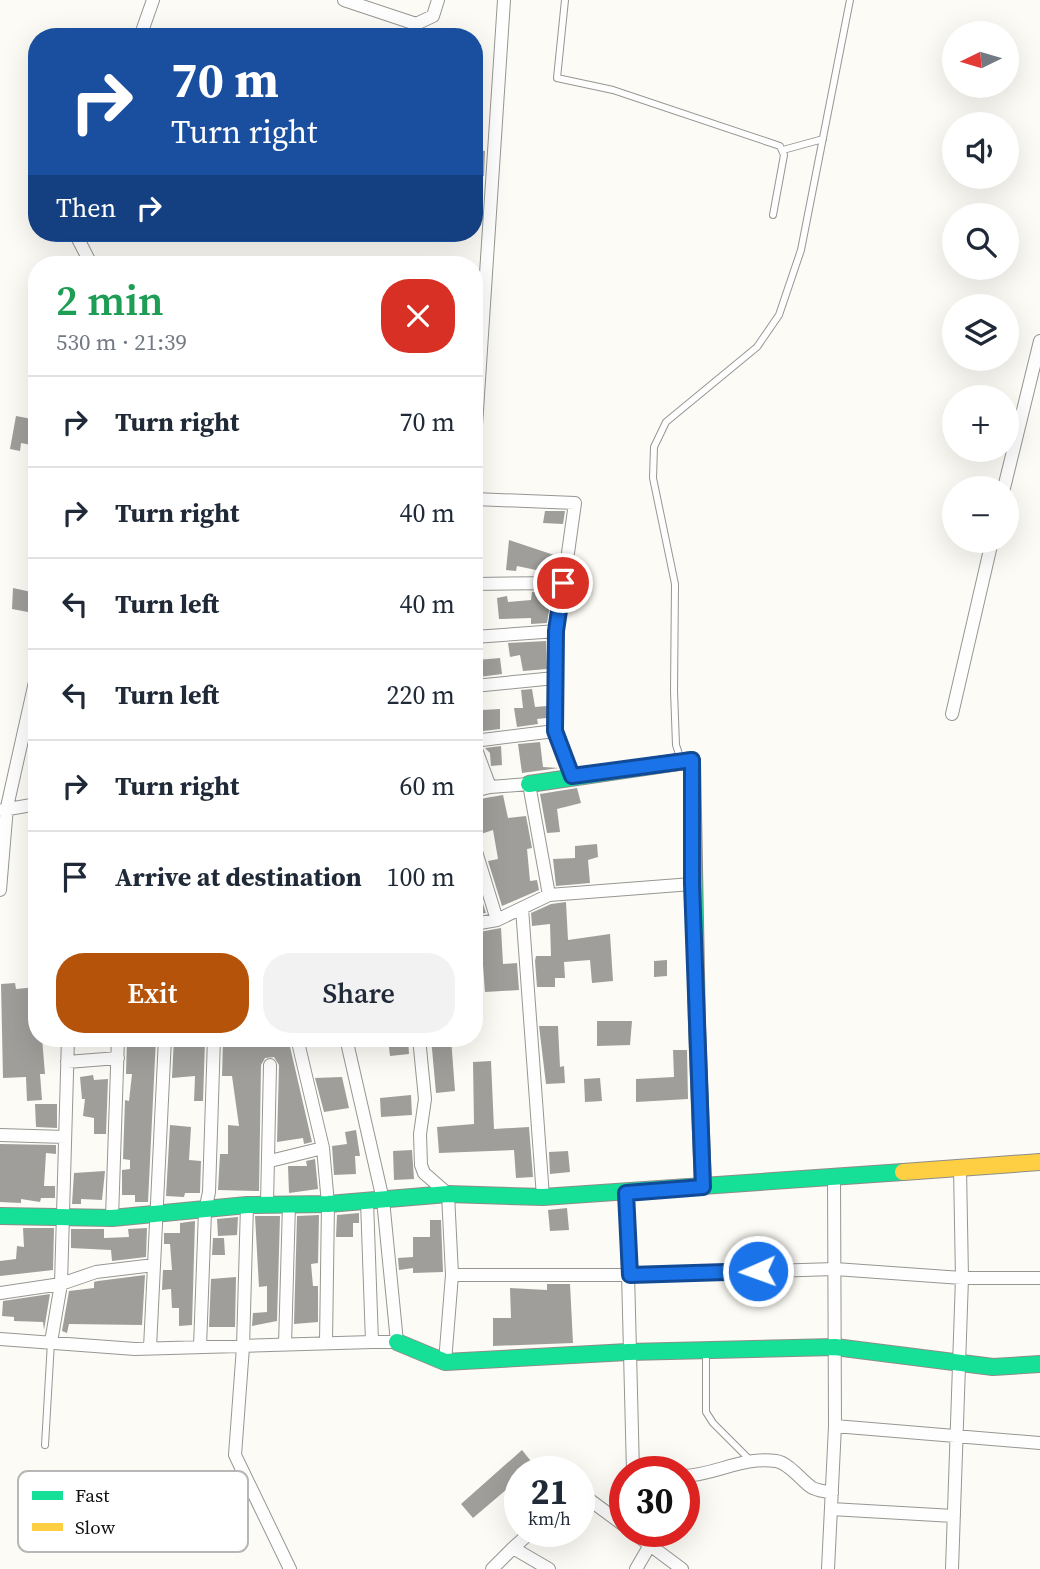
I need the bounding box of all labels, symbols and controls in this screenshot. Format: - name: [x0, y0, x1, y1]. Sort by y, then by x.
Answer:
- north arrow: [942, 21, 1018, 98]
- map controls: [942, 21, 1019, 553]
- text: 70 m: [171, 46, 279, 113]
- icon: right: [56, 56, 147, 147]
- text: Turn right: [171, 110, 317, 154]
- button: sound: [942, 112, 1019, 189]
- icon: right: [130, 189, 168, 227]
- text: Then: [56, 190, 116, 226]
- button: search: [942, 203, 1019, 280]
- text: 2 min: [56, 271, 164, 329]
- button: close: [381, 279, 455, 353]
- button: layers: [942, 294, 1019, 371]
- text: 530 m · 21:39: [56, 326, 187, 358]
- button: +: [942, 385, 1019, 462]
- icon: right: [56, 403, 94, 441]
- text: Turn right: [115, 404, 239, 440]
- text: 70 m: [400, 404, 455, 440]
- button: −: [942, 476, 1019, 553]
- icon: right: [56, 494, 94, 532]
- text: Turn right: [115, 495, 239, 531]
- text: 40 m: [400, 495, 455, 531]
- pin: [533, 553, 593, 613]
- icon: arrive: [544, 564, 582, 602]
- icon: left: [56, 585, 94, 623]
- text: Turn left: [115, 586, 219, 622]
- text: 40 m: [400, 586, 455, 622]
- icon: left: [56, 676, 94, 714]
- text: Turn left: [115, 677, 219, 713]
- text: 220 m: [387, 677, 455, 713]
- icon: right: [56, 767, 94, 805]
- text: Turn right: [115, 768, 239, 804]
- text: 60 m: [400, 768, 455, 804]
- icon: arrive: [56, 858, 94, 896]
- text: Arrive at destination: [115, 859, 362, 895]
- text: 100 m: [387, 859, 455, 895]
- button: Exit: [56, 953, 249, 1033]
- button: Share: [263, 953, 455, 1033]
- position arrow: [721, 1234, 795, 1308]
- speed limit sign: 30: [609, 1456, 700, 1547]
- text: 21: [531, 1468, 568, 1516]
- legend: [18, 1471, 248, 1552]
- text: Fast: [75, 1482, 110, 1508]
- text: km/h: [528, 1506, 571, 1531]
- text: Slow: [75, 1514, 116, 1540]

